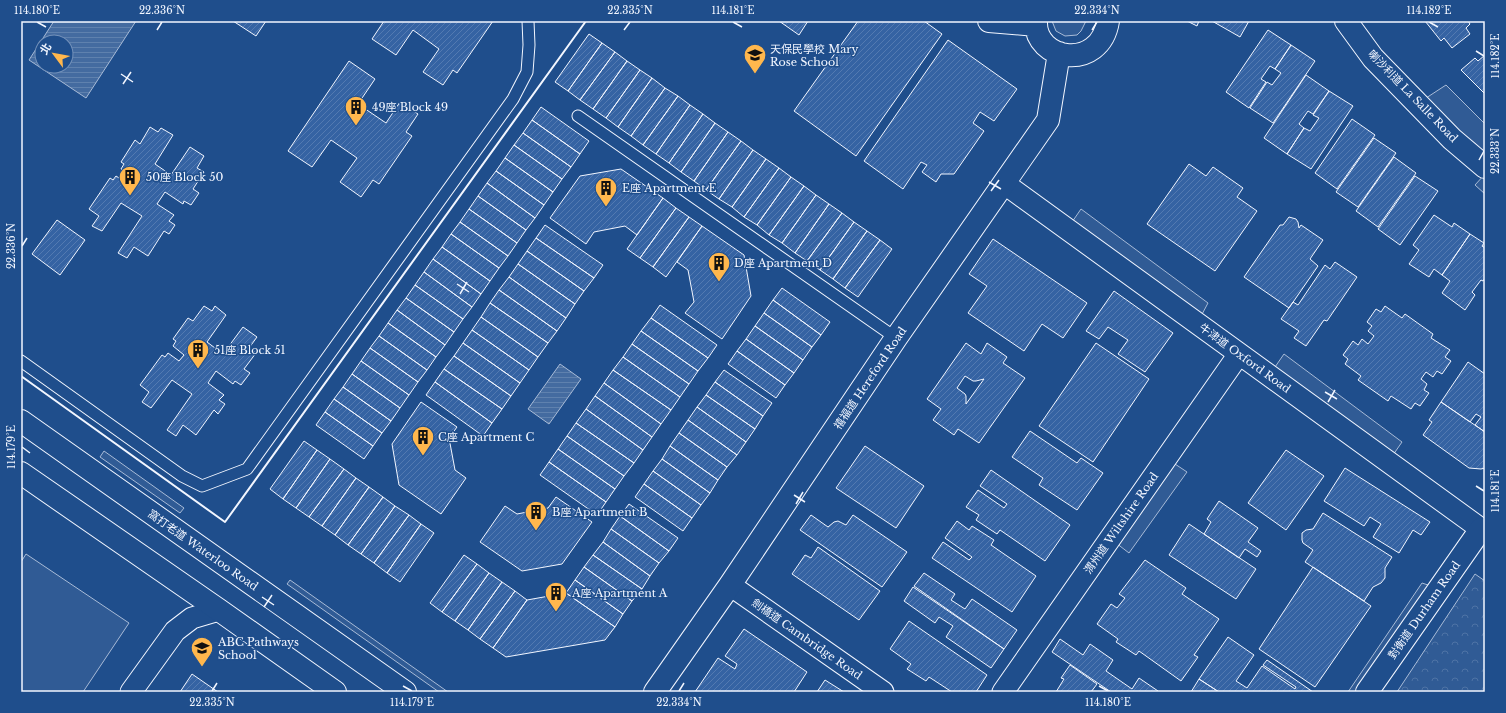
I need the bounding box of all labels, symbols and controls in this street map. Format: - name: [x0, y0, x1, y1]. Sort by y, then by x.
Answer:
- text: 114.180°E: [14, 4, 60, 17]
- text: 22.336°N: [139, 4, 185, 17]
- text: 22.335°N: [607, 4, 653, 17]
- text: 114.181°E: [711, 4, 755, 17]
- text: 22.334°N: [1074, 4, 1120, 17]
- text: 114.182°E: [1407, 4, 1451, 17]
- north arrow: [34, 34, 74, 74]
- text: 114.182°E: [1489, 34, 1502, 78]
- text: 北: [37, 40, 54, 57]
- school or university icon: 天保民學校 Mary Rose School: [742, 42, 768, 75]
- place label: 天保民學校 Mary Rose School: [770, 42, 859, 69]
- street label: 喇沙利道 La Salle Road: [1365, 47, 1461, 146]
- building icon: 49座 Block 49: [343, 94, 369, 127]
- place label: 49座 Block 49: [372, 100, 448, 114]
- text: 22.333°N: [1489, 128, 1502, 174]
- building icon: 50座 Block 50: [117, 164, 143, 197]
- place label: 50座 Block 50: [146, 170, 223, 184]
- building icon: E座 Apartment E: [593, 175, 619, 208]
- place label: E座 Apartment E: [622, 181, 717, 195]
- text: 22.336°N: [5, 223, 18, 269]
- building icon: D座 Apartment D: [706, 250, 732, 283]
- place label: D座 Apartment D: [734, 256, 832, 270]
- street label: 牛津道 Oxford Road: [1197, 320, 1294, 396]
- street label: 禧福道 Hereford Road: [831, 324, 910, 432]
- building icon: 51座 Block 51: [185, 337, 211, 370]
- place label: 51座 Block 51: [214, 343, 285, 357]
- building icon: C座 Apartment C: [410, 424, 436, 457]
- text: 114.179°E: [5, 425, 18, 469]
- place label: C座 Apartment C: [438, 430, 534, 444]
- street label: 渭州道 Wiltshire Road: [1081, 469, 1162, 576]
- text: 114.181°E: [1489, 469, 1502, 513]
- building icon: B座 Apartment B: [523, 499, 549, 532]
- place label: B座 Apartment B: [552, 505, 648, 519]
- street label: 窩打老道 Waterloo Road: [145, 507, 261, 594]
- street label: 對衡道 Durham Road: [1385, 558, 1463, 662]
- building icon: A座 Apartment A: [543, 580, 569, 613]
- place label: A座 Apartment A: [571, 586, 668, 600]
- street label: 劍橋道 Cambridge Road: [749, 595, 865, 683]
- school or university icon: ABC Pathways School: [189, 635, 215, 668]
- place label: ABC Pathways School: [217, 635, 299, 662]
- text: 22.335°N: [189, 696, 235, 709]
- text: 114.179°E: [390, 696, 434, 709]
- text: 22.334°N: [656, 696, 702, 709]
- text: 114.180°E: [1085, 696, 1131, 709]

